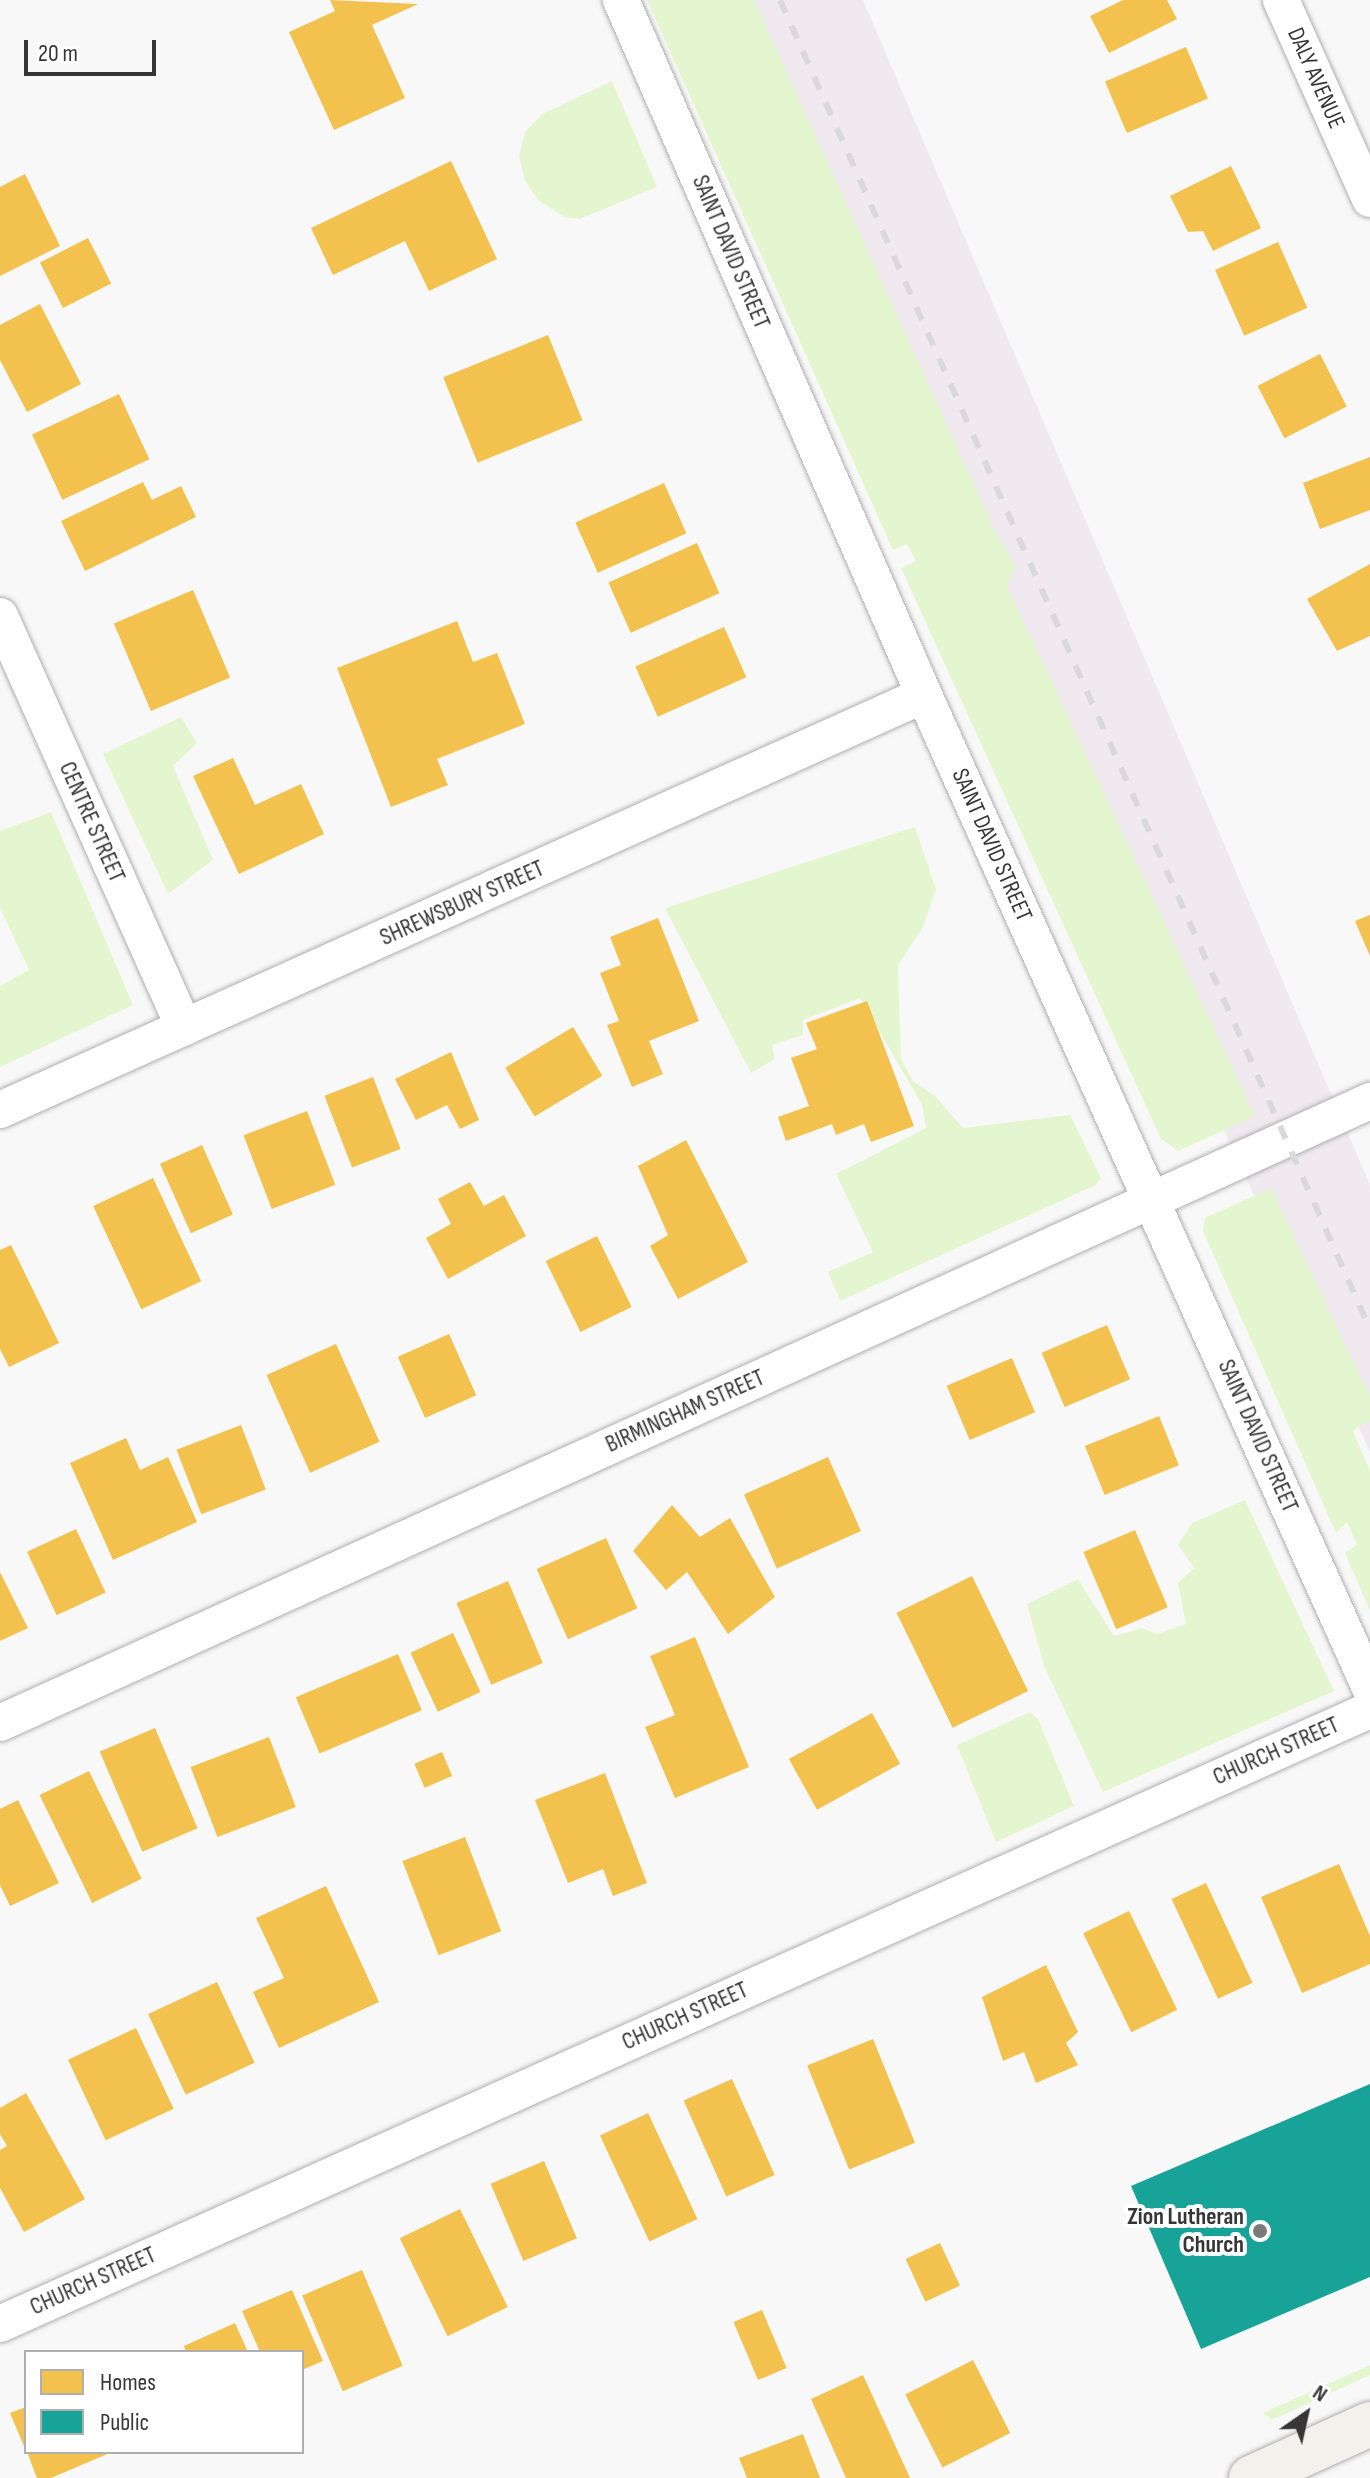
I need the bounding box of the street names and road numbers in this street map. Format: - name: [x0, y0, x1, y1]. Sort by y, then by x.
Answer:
- street label: DALY AVENUE: [1281, 23, 1351, 133]
- street label: SAINT DAVID STREET: [686, 171, 776, 333]
- street label: CENTRE STREET: [53, 757, 131, 887]
- street label: SAINT DAVID STREET: [945, 764, 1039, 926]
- street label: SHREWSBURY STREET: [375, 854, 549, 952]
- street label: SAINT DAVID STREET: [1211, 1355, 1305, 1517]
- street label: BIRMINGHAM STREET: [601, 1363, 769, 1459]
- street label: CHURCH STREET: [1209, 1710, 1343, 1792]
- street label: CHURCH STREET: [618, 1975, 752, 2057]
- street label: CHURCH STREET: [26, 2240, 160, 2322]

